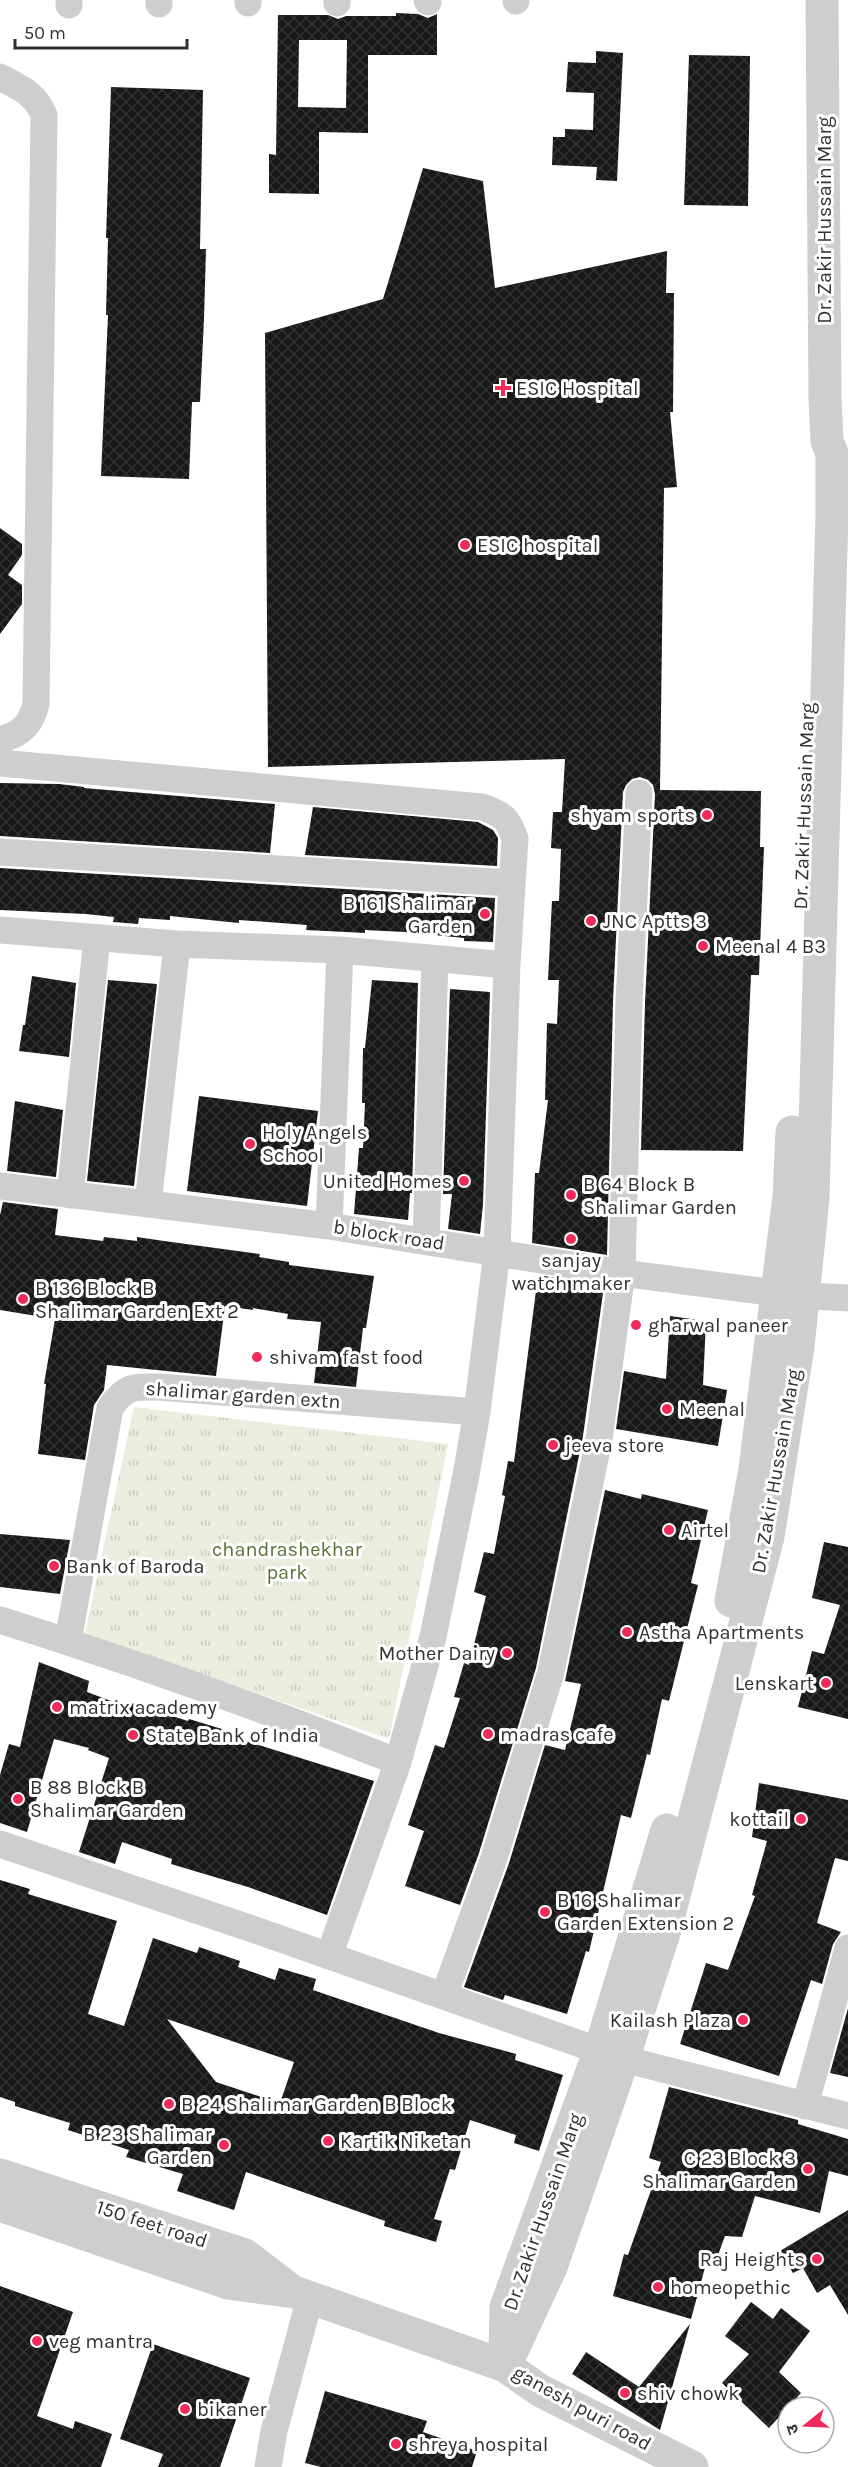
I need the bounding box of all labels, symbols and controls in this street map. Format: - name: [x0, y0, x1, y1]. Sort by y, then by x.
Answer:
- scale bar: [15, 12, 188, 50]
- text: 50 m: [24, 22, 66, 44]
- street label: Dr. Zakir Hussain Marg: [813, 116, 836, 324]
- place label: ESIC Hospital: [516, 377, 639, 400]
- marker: ESIC Hospital: [494, 379, 512, 397]
- place label: ESIC hospital: [477, 534, 598, 557]
- marker: ESIC hospital: [458, 538, 472, 552]
- street label: Dr. Zakir Hussain Marg: [789, 702, 819, 910]
- place label: shyam sports: [570, 804, 695, 827]
- marker: shyam sports: [700, 808, 714, 822]
- place label: B 161 Shalimar Garden: [343, 892, 474, 938]
- marker: B 161 Shalimar Garden: [478, 907, 492, 921]
- place label: JNC Aptts 3: [603, 910, 707, 933]
- marker: JNC Aptts 3: [584, 914, 598, 928]
- place label: Meenal 4 B3: [715, 935, 826, 958]
- marker: Meenal 4 B3: [696, 939, 710, 953]
- place label: Holy Angels School: [262, 1121, 367, 1167]
- marker: Holy Angels School: [243, 1137, 257, 1151]
- place label: United Homes: [323, 1170, 452, 1193]
- place label: B 64 Block B Shalimar Garden: [583, 1173, 737, 1219]
- marker: United Homes: [457, 1174, 471, 1188]
- marker: B 64 Block B Shalimar Garden: [564, 1188, 578, 1202]
- street label: b block road: [332, 1215, 446, 1255]
- marker: sanjay watch maker: [564, 1232, 578, 1246]
- place label: sanjay watch maker: [512, 1249, 631, 1295]
- place label: B 136 Block B Shalimar Garden Ext 2: [35, 1277, 239, 1323]
- marker: B 136 Block B Shalimar Garden Ext 2: [16, 1292, 30, 1306]
- place label: gharwal paneer: [648, 1314, 789, 1337]
- marker: gharwal paneer: [629, 1318, 643, 1332]
- place label: shivam fast food: [269, 1346, 423, 1369]
- marker: shivam fast food: [250, 1350, 264, 1364]
- street label: Dr. Zakir Hussain Marg: [747, 1367, 805, 1575]
- street label: shalimar garden extn: [145, 1377, 341, 1413]
- place label: Meenal: [679, 1398, 745, 1421]
- marker: Meenal: [660, 1402, 674, 1416]
- place label: jeeva store: [563, 1434, 664, 1457]
- marker: jeeva store: [546, 1438, 560, 1452]
- place label: Airtel: [681, 1519, 729, 1542]
- marker: Airtel: [662, 1523, 676, 1537]
- park label: chandrashekhar park: [212, 1538, 363, 1584]
- place label: Bank of Baroda: [66, 1555, 205, 1578]
- marker: Bank of Baroda: [47, 1559, 61, 1573]
- place label: Astha Apartments: [639, 1621, 804, 1644]
- marker: Astha Apartments: [620, 1625, 634, 1639]
- place label: Mother Dairy: [379, 1642, 495, 1665]
- marker: Mother Dairy: [500, 1646, 514, 1660]
- place label: Lenskart: [735, 1672, 814, 1695]
- marker: Lenskart: [819, 1676, 833, 1690]
- place label: matrix academy: [69, 1696, 217, 1719]
- marker: matrix academy: [50, 1700, 64, 1714]
- place label: madras cafe: [500, 1723, 614, 1746]
- place label: State Bank of India: [145, 1724, 319, 1747]
- marker: madras cafe: [481, 1727, 495, 1741]
- marker: State Bank of India: [126, 1728, 140, 1742]
- place label: B 88 Block B Shalimar Garden: [30, 1776, 184, 1822]
- marker: B 88 Block B Shalimar Garden: [11, 1792, 25, 1806]
- place label: kottail: [729, 1808, 789, 1831]
- marker: kottail: [794, 1812, 808, 1826]
- place label: B 16 Shalimar Garden Extension 2: [557, 1889, 734, 1935]
- marker: B 16 Shalimar Garden Extension 2: [538, 1905, 552, 1919]
- place label: Kailash Plaza: [610, 2009, 731, 2032]
- marker: Kailash Plaza: [736, 2013, 750, 2027]
- place label: B 24 Shalimar Garden B Block: [181, 2093, 452, 2116]
- marker: B 24 Shalimar Garden B Block: [162, 2097, 176, 2111]
- street label: Dr. Zakir Hussain Marg: [498, 2110, 588, 2314]
- place label: B 23 Shalimar Garden: [83, 2123, 213, 2169]
- place label: Kartik Niketan: [340, 2130, 472, 2153]
- marker: Kartik Niketan: [321, 2134, 335, 2148]
- marker: B 23 Shalimar Garden: [217, 2138, 231, 2152]
- place label: C 23 Block 3 Shalimar Garden: [642, 2147, 796, 2193]
- marker: C 23 Block 3 Shalimar Garden: [801, 2162, 815, 2176]
- street label: 150 feet road: [94, 2195, 210, 2253]
- place label: Raj Heights: [700, 2248, 805, 2271]
- marker: Raj Heights: [810, 2252, 824, 2266]
- place label: homeopethic: [670, 2276, 791, 2299]
- marker: homeopethic: [651, 2280, 665, 2294]
- place label: veg mantra: [49, 2330, 153, 2353]
- marker: veg mantra: [30, 2334, 44, 2348]
- street label: ganesh puri road: [509, 2360, 655, 2456]
- place label: shiv chowk: [637, 2382, 739, 2405]
- marker: shiv chowk: [618, 2386, 632, 2400]
- north arrow: [776, 2395, 836, 2455]
- place label: bikaner: [197, 2398, 267, 2421]
- marker: bikaner: [178, 2402, 192, 2416]
- text: उ: [782, 2421, 803, 2437]
- place label: shreya hospital: [408, 2433, 548, 2456]
- marker: shreya hospital: [389, 2437, 403, 2451]

